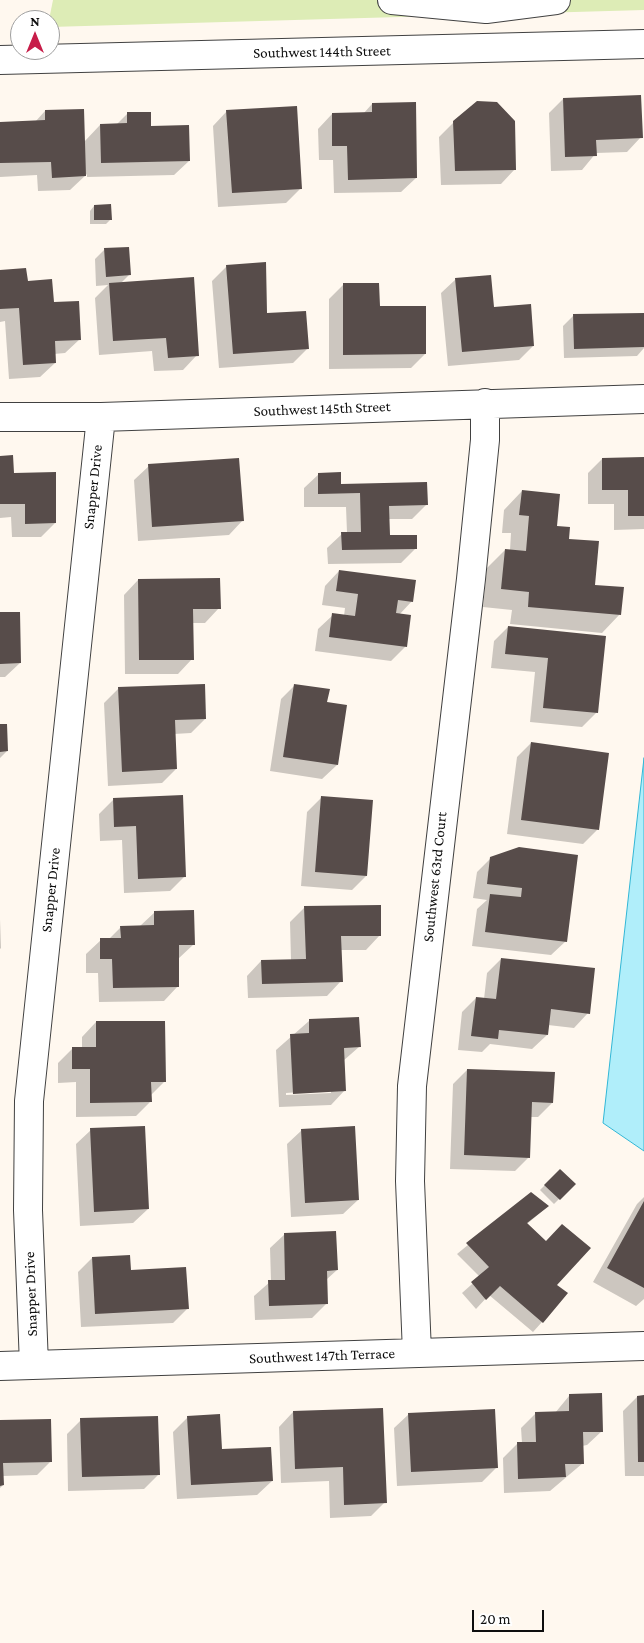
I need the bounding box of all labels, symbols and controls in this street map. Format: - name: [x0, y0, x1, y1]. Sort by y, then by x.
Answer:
- north arrow: [10, 10, 60, 60]
- text: N: [30, 13, 40, 29]
- street label: Southwest 144th Street: [253, 42, 391, 62]
- street label: Southwest 145th Street: [253, 398, 391, 420]
- street label: Snapper Drive: [80, 444, 106, 530]
- street label: Southwest 63rd Court: [419, 811, 451, 943]
- street label: Snapper Drive: [38, 847, 64, 933]
- street label: Snapper Drive: [21, 1251, 41, 1337]
- street label: Southwest 147th Terrace: [249, 1344, 395, 1368]
- scale bar: [474, 1600, 546, 1632]
- text: 20 m: [480, 1611, 511, 1627]

